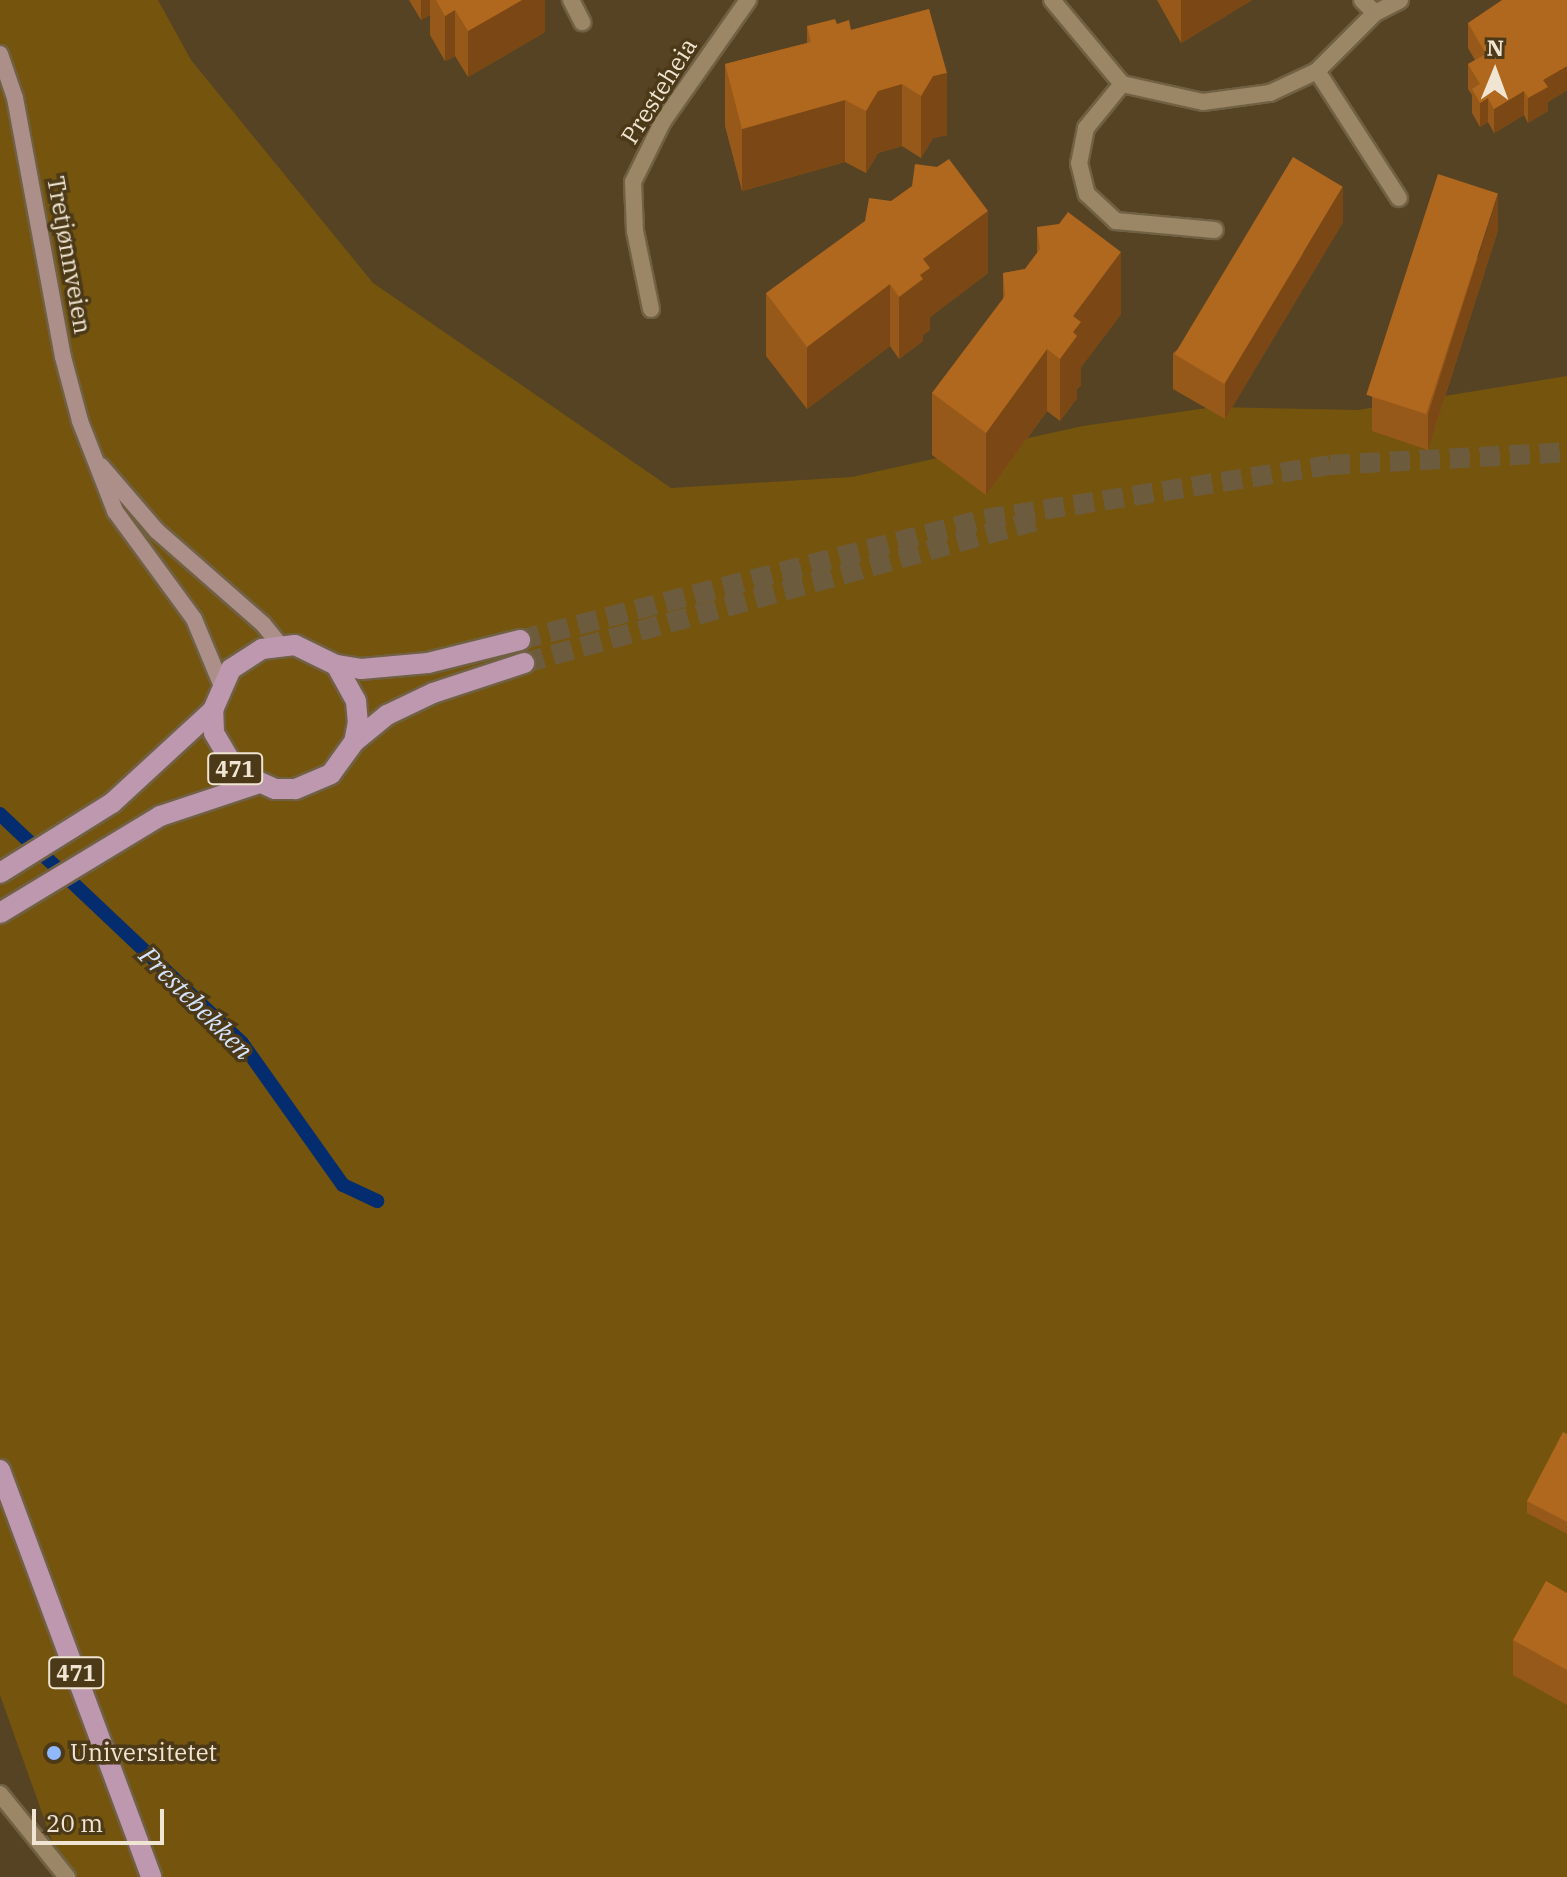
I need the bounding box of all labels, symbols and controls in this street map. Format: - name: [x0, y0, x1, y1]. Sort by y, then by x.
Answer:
- north arrow: [1455, 32, 1535, 112]
- street label: Presteheia: [615, 33, 703, 149]
- text: N: [1486, 33, 1504, 62]
- street label: Tretjønnveien: [41, 174, 97, 336]
- road number: 471: [207, 751, 263, 787]
- water label: Prestebekken: [133, 940, 259, 1066]
- road number: 471: [48, 1655, 104, 1691]
- place label: Universitetet: [70, 1739, 217, 1767]
- marker: Universitetet: [45, 1744, 63, 1762]
- scale bar: [36, 1793, 168, 1843]
- text: 20 m: [46, 1807, 103, 1839]

